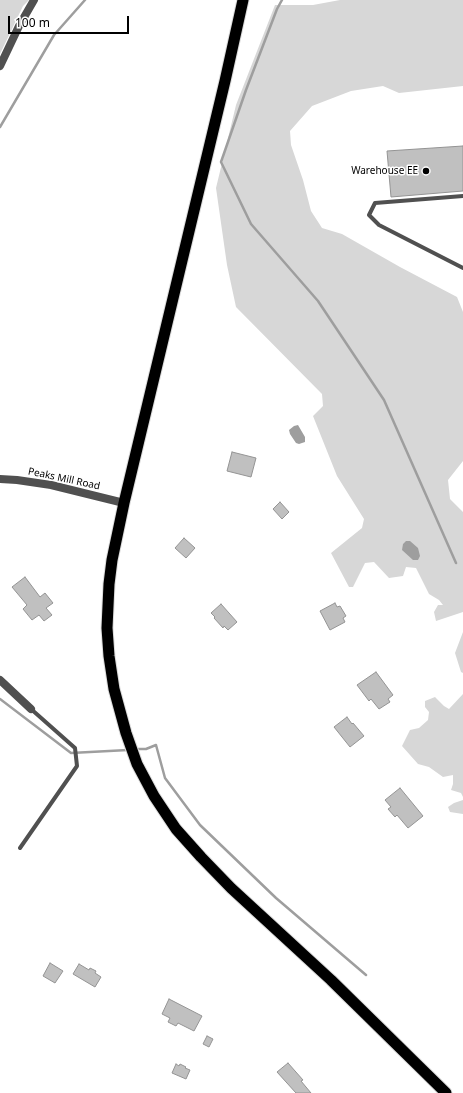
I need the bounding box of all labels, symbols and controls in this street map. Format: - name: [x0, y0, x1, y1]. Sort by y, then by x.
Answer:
- scale bar: [10, 8, 131, 34]
- text: 100 m: [15, 14, 50, 31]
- place label: Warehouse EE: [351, 165, 418, 177]
- marker: Warehouse EE: [421, 166, 431, 176]
- street label: Peaks Mill Road: [27, 465, 101, 493]

